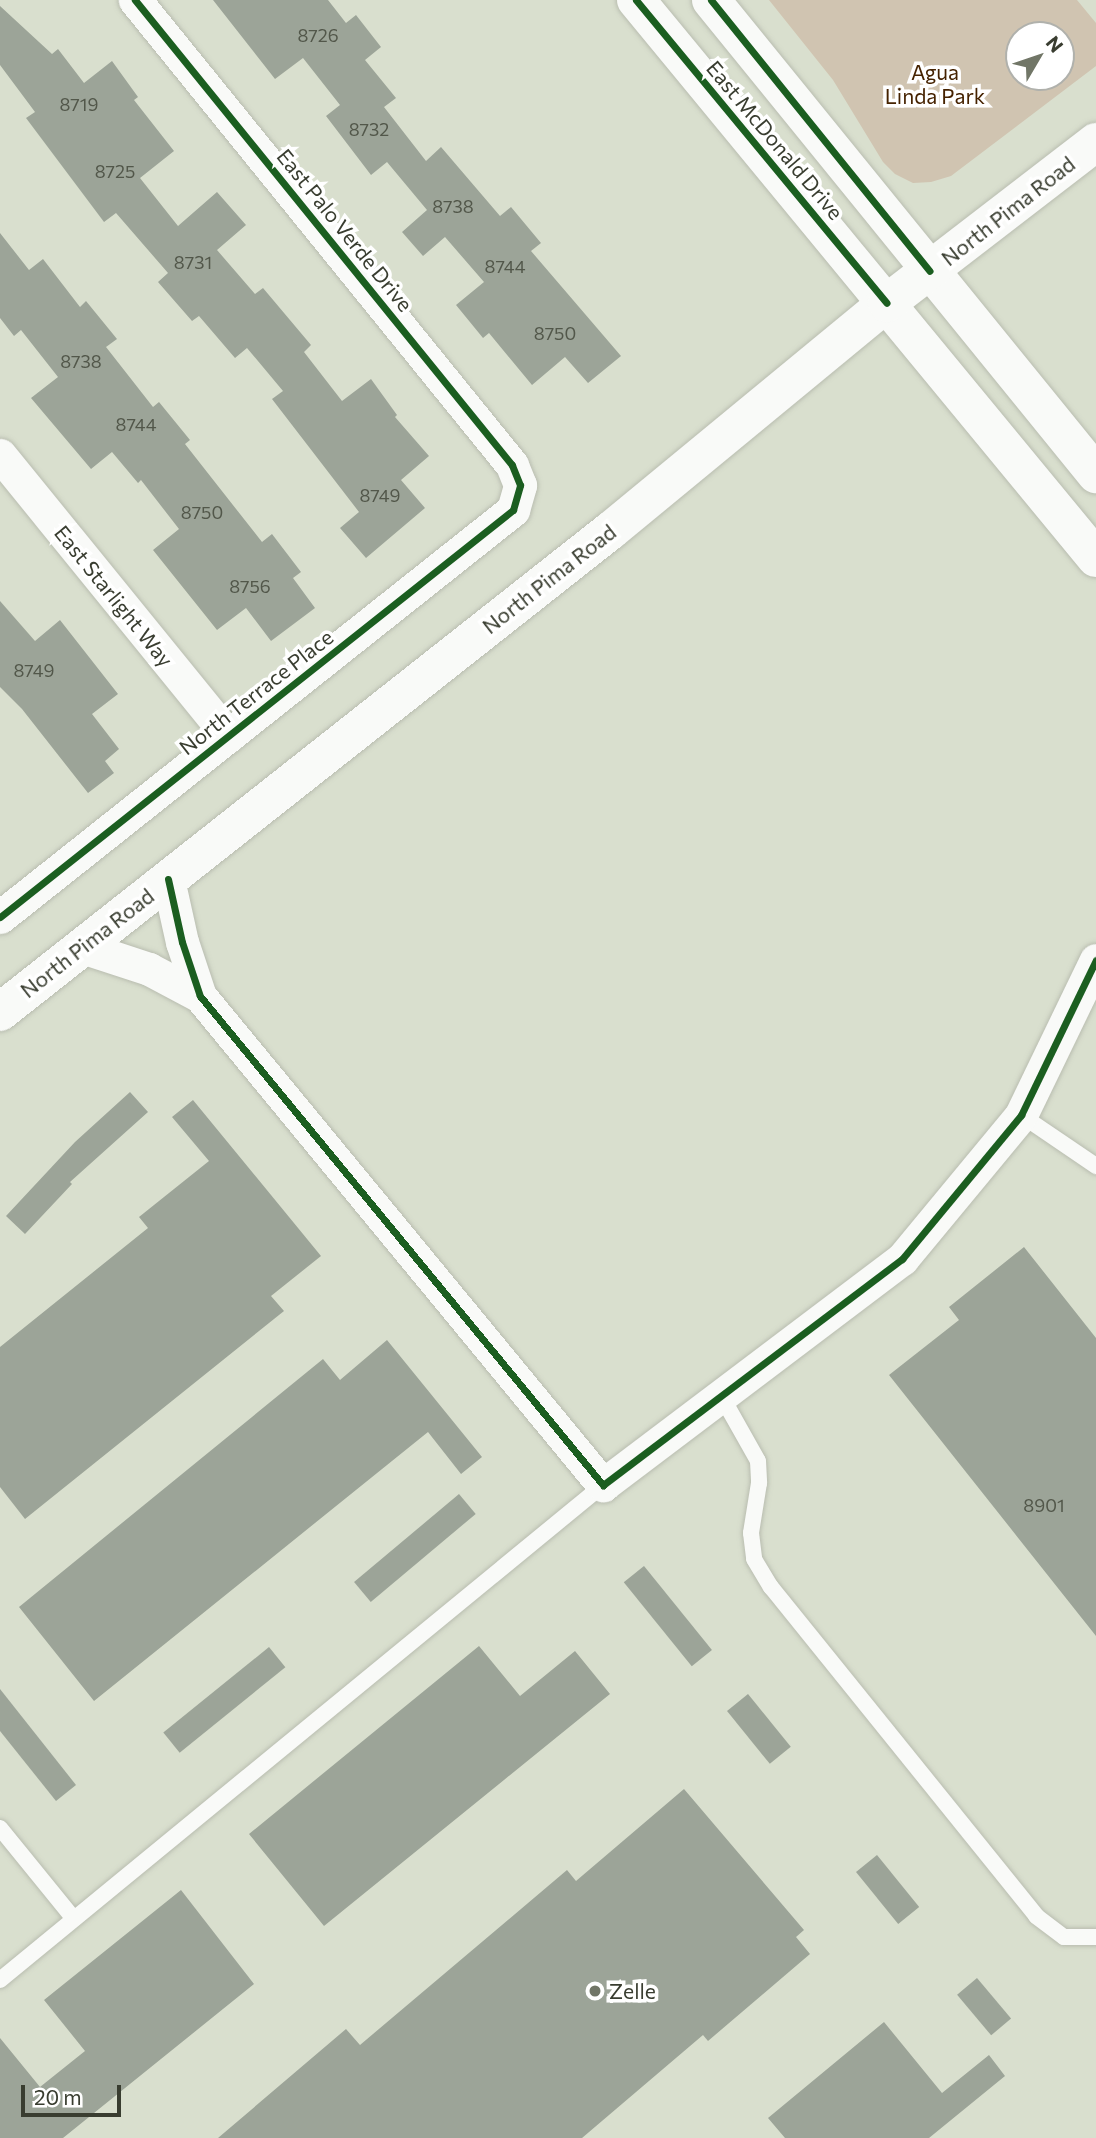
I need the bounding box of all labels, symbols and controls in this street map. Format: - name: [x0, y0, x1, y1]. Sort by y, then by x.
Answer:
- north arrow: [1005, 21, 1075, 91]
- house number: 8726: [297, 24, 339, 46]
- text: N: [1042, 31, 1069, 57]
- street label: East McDonald Drive: [701, 56, 849, 224]
- park label: Agua Linda Park: [885, 59, 985, 109]
- house number: 8719: [60, 93, 98, 115]
- house number: 8732: [349, 118, 389, 140]
- street label: East Palo Verde Drive: [272, 144, 418, 316]
- street label: North Pima Road: [936, 151, 1080, 271]
- house number: 8725: [95, 160, 135, 182]
- house number: 8738: [432, 195, 474, 217]
- house number: 8731: [174, 251, 212, 273]
- house number: 8744: [485, 255, 525, 277]
- house number: 8750: [534, 322, 576, 344]
- house number: 8738: [60, 350, 102, 372]
- house number: 8744: [116, 413, 156, 435]
- house number: 8749: [359, 484, 401, 506]
- house number: 8750: [181, 501, 223, 523]
- street label: North Pima Road: [477, 519, 621, 639]
- street label: East Starlight Way: [49, 520, 179, 672]
- house number: 8756: [229, 575, 271, 597]
- street label: North Terrace Place: [174, 624, 338, 760]
- house number: 8749: [13, 659, 55, 681]
- street label: North Pima Road: [15, 883, 159, 1003]
- house number: 8901: [1023, 1494, 1065, 1516]
- place label: Zelle: [609, 1978, 656, 2004]
- marker: Zelle: [587, 1983, 603, 1999]
- scale bar: [24, 2072, 124, 2116]
- text: 20 m: [34, 2084, 82, 2109]

